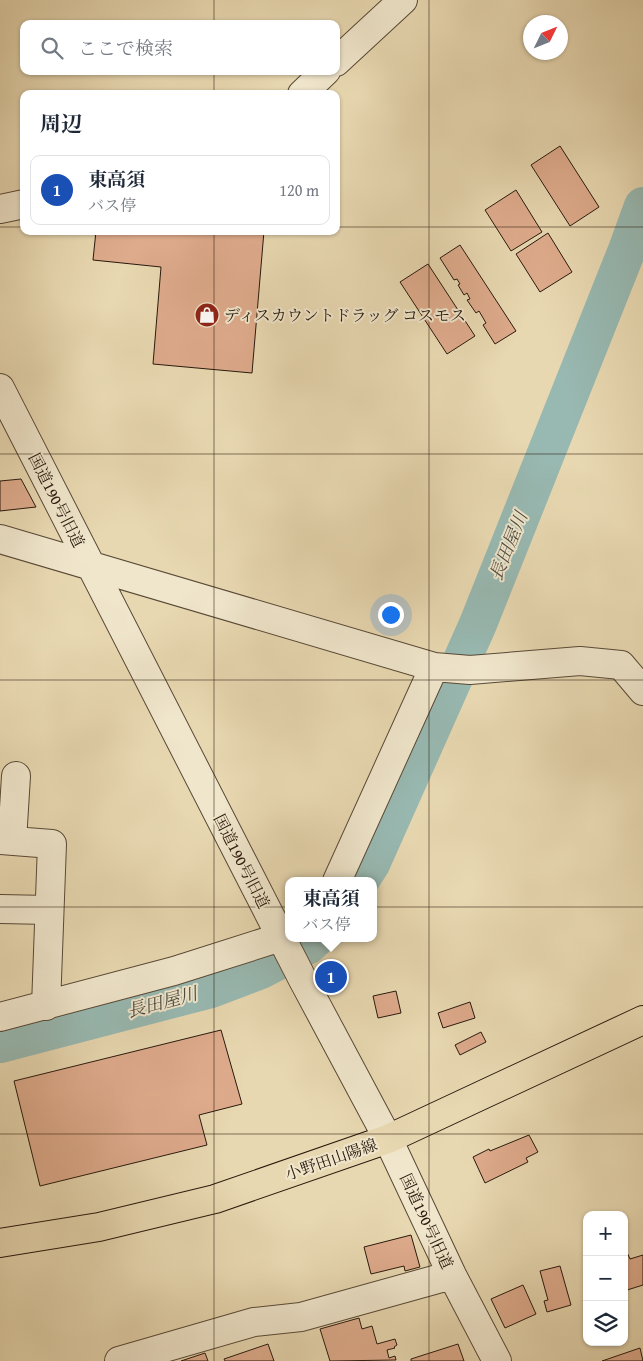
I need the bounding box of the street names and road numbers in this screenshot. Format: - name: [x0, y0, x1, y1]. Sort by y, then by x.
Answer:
- street label: 国道190号旧道: [23, 449, 91, 551]
- street label: 国道190号旧道: [208, 810, 276, 912]
- street label: 小野田山陽線: [282, 1132, 380, 1186]
- street label: 国道190号旧道: [394, 1169, 460, 1273]

